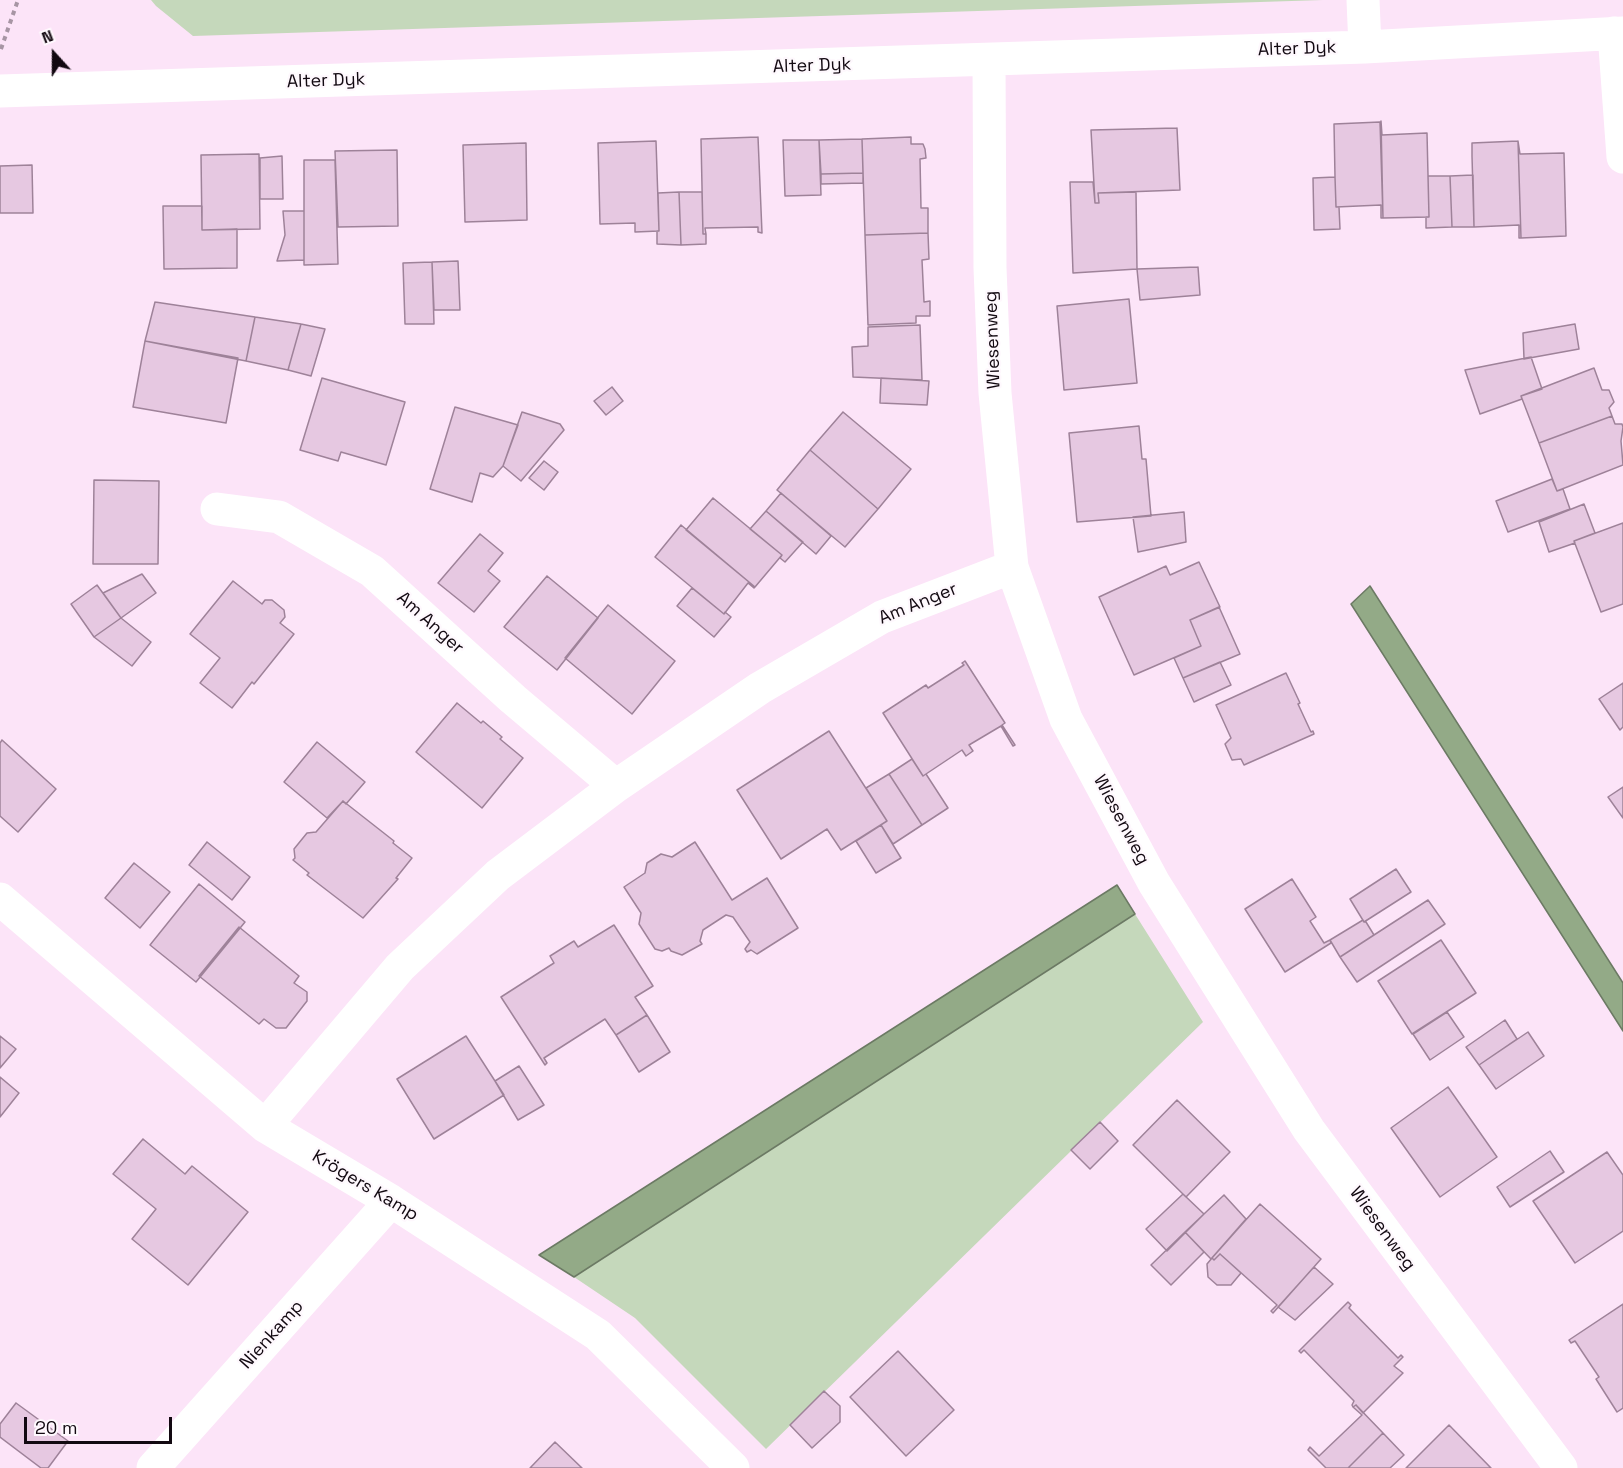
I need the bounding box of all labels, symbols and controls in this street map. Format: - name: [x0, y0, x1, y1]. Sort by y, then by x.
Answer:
- north arrow: [24, 24, 84, 84]
- text: N: [39, 25, 56, 48]
- street label: Alter Dyk: [1257, 37, 1337, 61]
- street label: Alter Dyk: [772, 54, 852, 78]
- street label: Alter Dyk: [286, 69, 366, 93]
- street label: Wiesenweg: [980, 290, 1006, 390]
- street label: Am Anger: [876, 578, 960, 630]
- street label: Am Anger: [392, 587, 468, 659]
- street label: Wiesenweg: [1088, 772, 1154, 868]
- street label: Krögers Kamp: [308, 1146, 422, 1226]
- street label: Wiesenweg: [1344, 1183, 1420, 1275]
- street label: Nienkamp: [236, 1296, 308, 1374]
- scale bar: [27, 1405, 176, 1443]
- text: 20 m: [35, 1416, 78, 1439]

